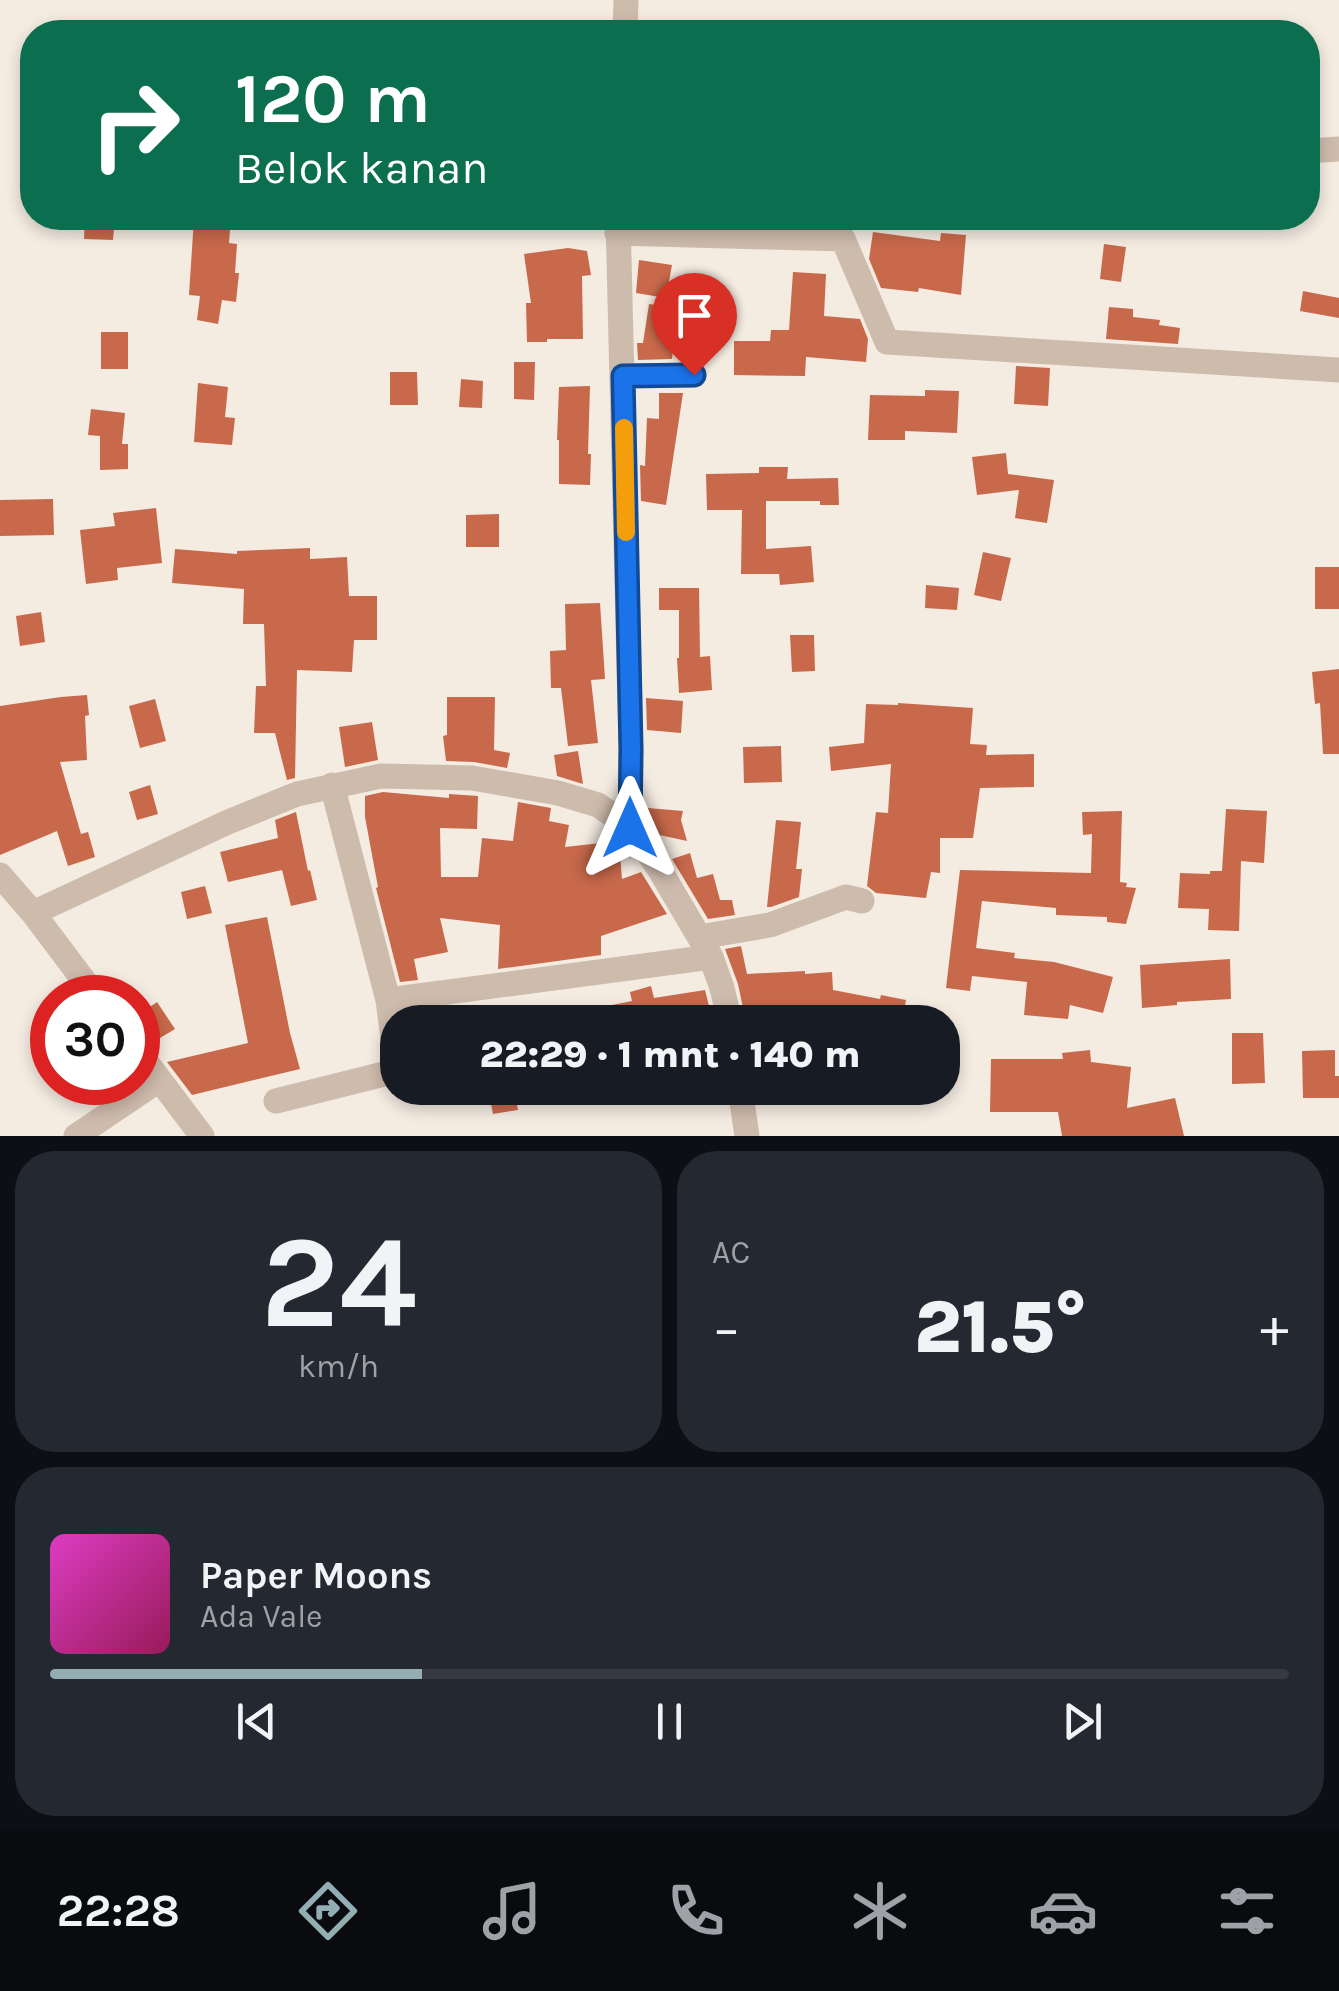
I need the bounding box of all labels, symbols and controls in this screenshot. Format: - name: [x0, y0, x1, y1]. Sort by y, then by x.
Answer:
- text: 120 m: [235, 58, 431, 140]
- icon: right: [70, 60, 200, 190]
- text: Belok kanan: [235, 142, 489, 194]
- pin: [652, 273, 737, 376]
- icon: arrive: [667, 288, 722, 343]
- position arrow: [578, 776, 682, 880]
- speed limit sign: 30: [30, 975, 160, 1105]
- text: 22:29 · 1 mnt · 140 m: [479, 1032, 861, 1077]
- text: 24: [260, 1207, 417, 1359]
- text: AC: [712, 1234, 750, 1271]
- text: 21.5°: [914, 1283, 1087, 1371]
- text: −: [712, 1296, 741, 1360]
- text: +: [1260, 1296, 1289, 1360]
- text: km/h: [298, 1348, 379, 1385]
- text: Paper Moons: [200, 1553, 432, 1598]
- text: Ada Vale: [200, 1598, 323, 1635]
- icon: previous: [229, 1694, 284, 1749]
- icon: pause: [642, 1694, 697, 1749]
- icon: next: [1055, 1694, 1110, 1749]
- icon: directions: [293, 1876, 363, 1946]
- icon: music: [477, 1876, 547, 1946]
- icon: phone: [661, 1876, 731, 1946]
- icon: climate: [845, 1876, 915, 1946]
- icon: car: [1028, 1876, 1098, 1946]
- icon: filters: [1212, 1876, 1282, 1946]
- text: 22:28: [57, 1885, 180, 1937]

